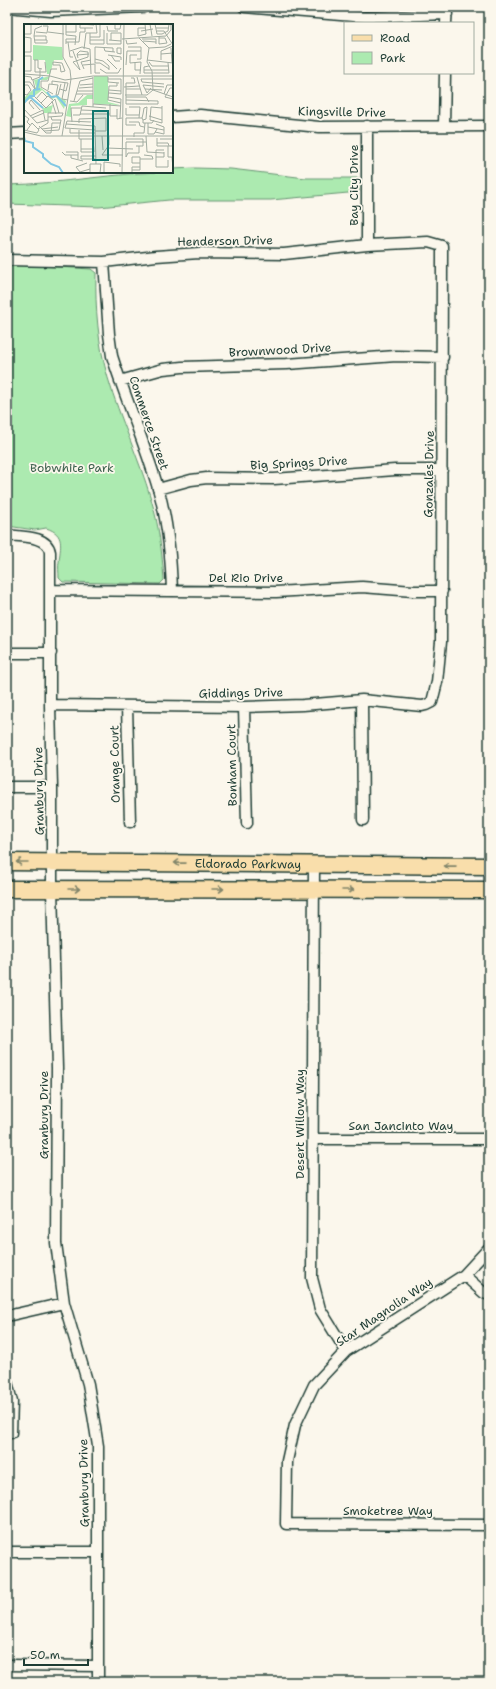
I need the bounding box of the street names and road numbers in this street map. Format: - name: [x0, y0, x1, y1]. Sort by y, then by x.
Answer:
- street label: Kingsville Drive: [298, 103, 386, 121]
- street label: Bay City Drive: [346, 144, 362, 226]
- street label: Henderson Drive: [177, 232, 273, 250]
- street label: Brownwood Drive: [228, 339, 332, 361]
- street label: Commerce Street: [125, 374, 173, 472]
- street label: Gonzales Drive: [420, 430, 438, 518]
- street label: Big Springs Drive: [250, 452, 348, 474]
- street label: Del Rio Drive: [209, 570, 283, 586]
- street label: Giddings Drive: [199, 684, 284, 702]
- street label: Bonham Court: [223, 724, 241, 806]
- street label: Orange Court: [106, 725, 124, 803]
- street label: Granbury Drive: [30, 746, 48, 835]
- street label: Eldorado Parkway: [195, 856, 301, 872]
- street label: Desert Willow Way: [292, 1069, 308, 1179]
- street label: Granbury Drive: [36, 1071, 52, 1159]
- street label: San Jancinto Way: [349, 1118, 454, 1134]
- street label: Star Magnolia Way: [333, 1274, 435, 1350]
- street label: Granbury Drive: [75, 1438, 93, 1527]
- street label: Smoketree Way: [343, 1503, 433, 1519]

